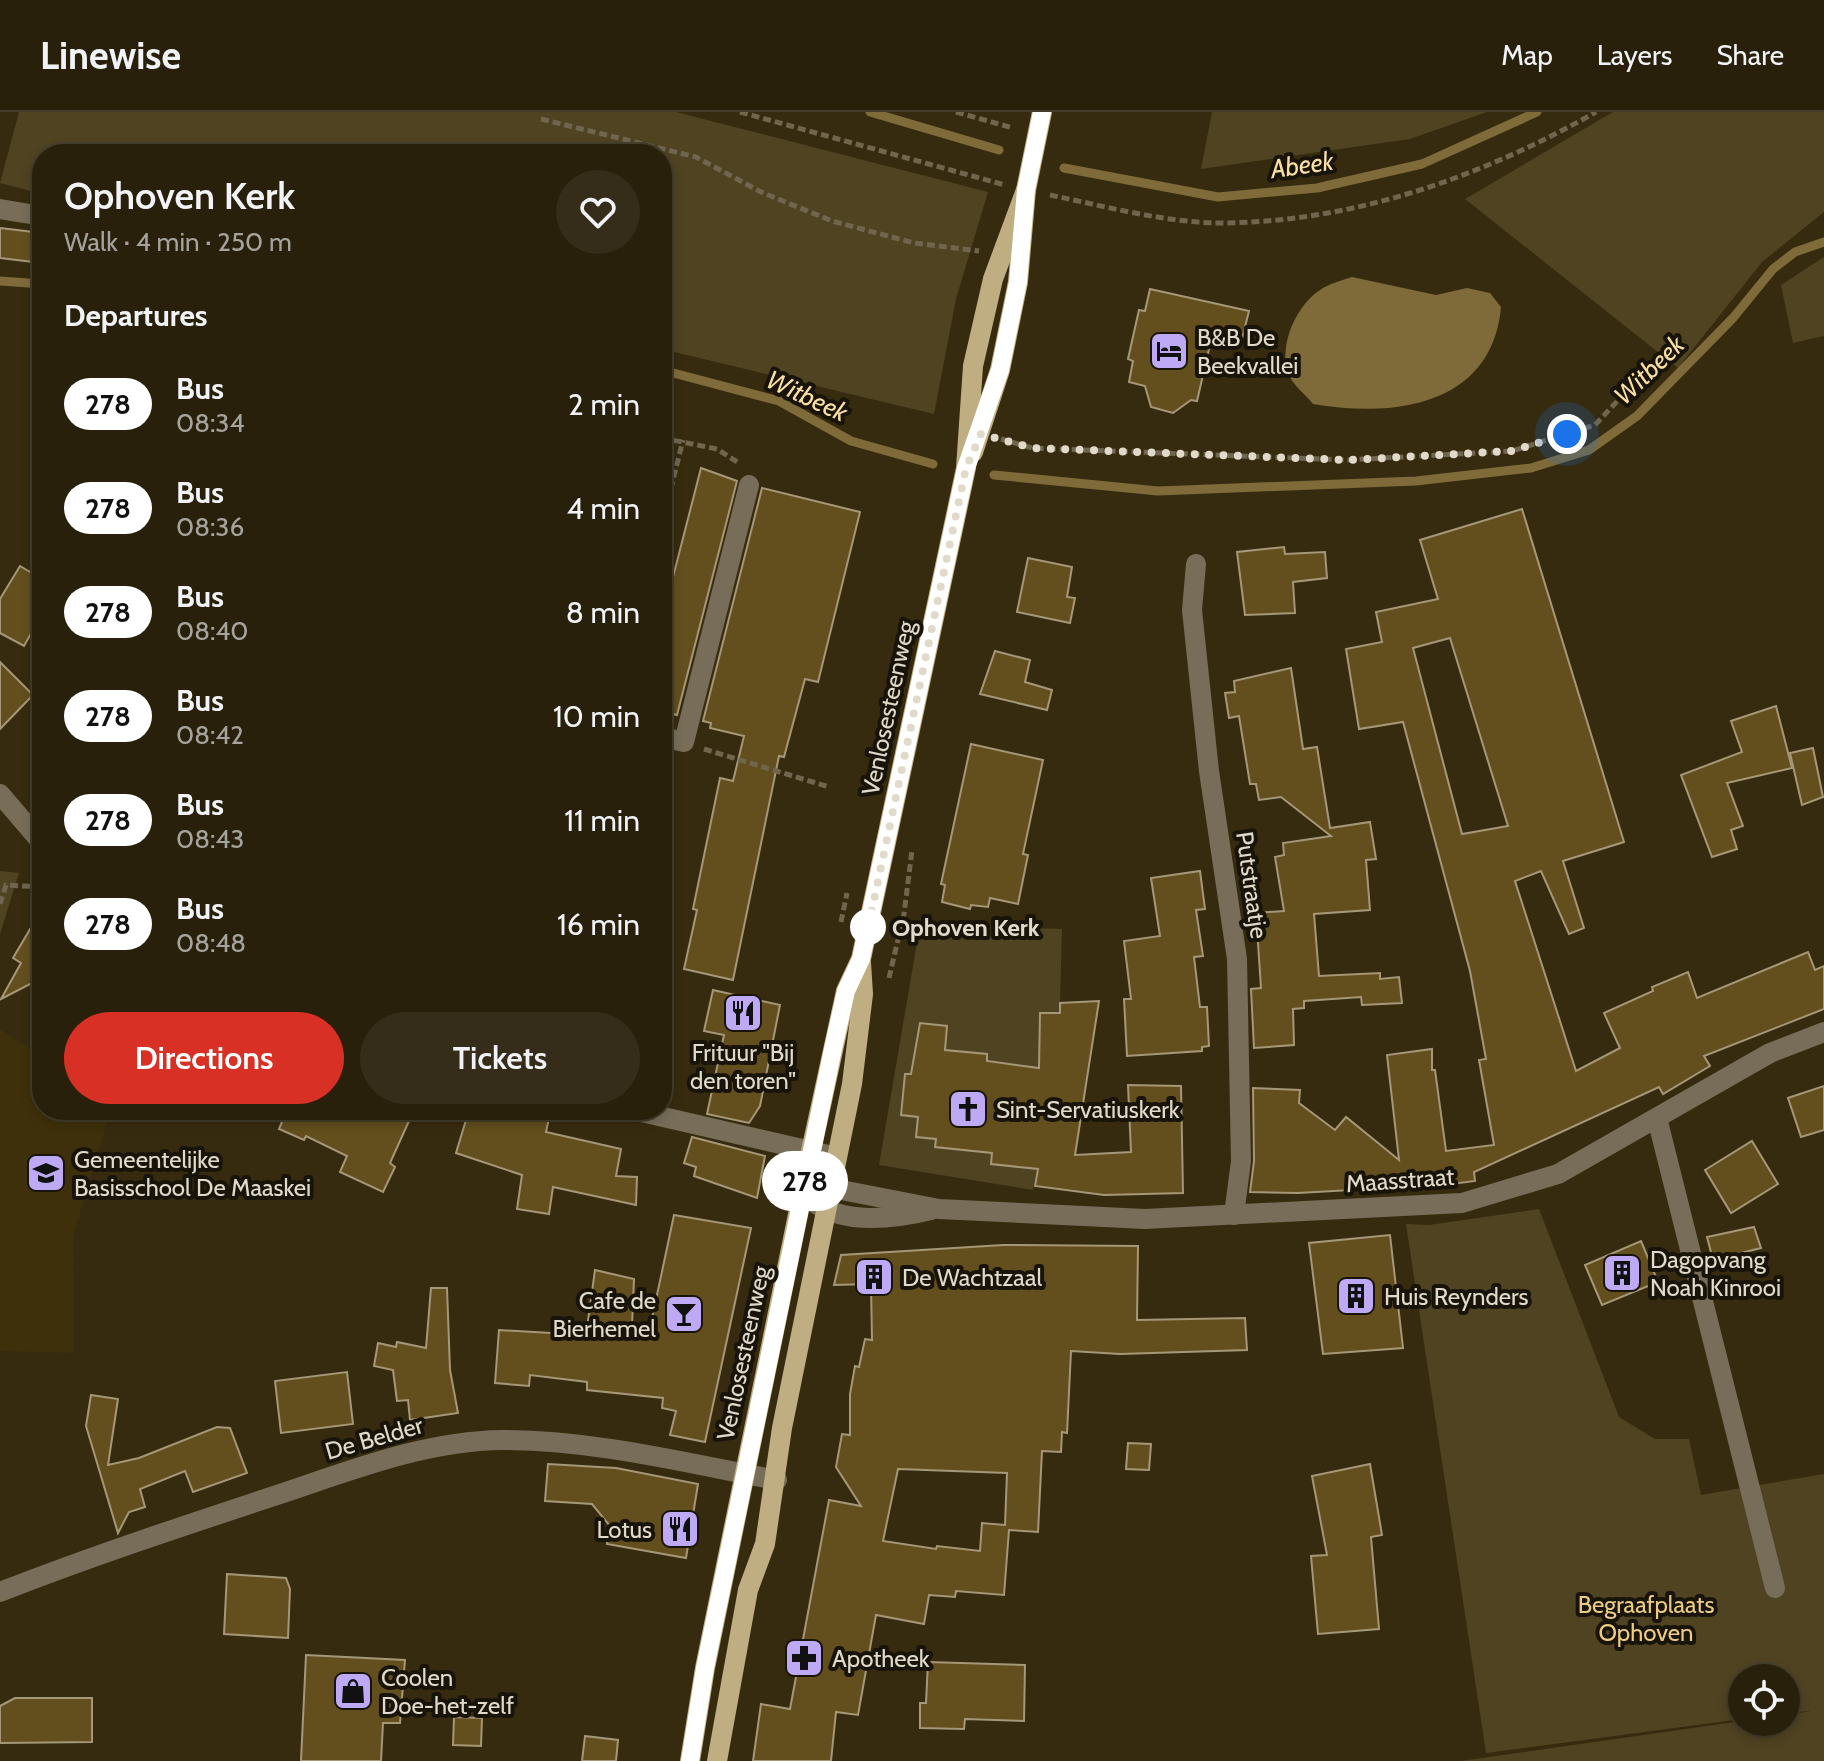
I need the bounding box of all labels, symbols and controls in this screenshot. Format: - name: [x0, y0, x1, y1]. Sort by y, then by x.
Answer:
- text: Linewise: [40, 32, 181, 79]
- text: Map: [1501, 38, 1553, 72]
- text: Layers: [1597, 38, 1672, 72]
- text: Share: [1716, 38, 1784, 72]
- water label: Abeek: [1267, 145, 1336, 185]
- button: heart: [556, 170, 640, 254]
- text: Ophoven Kerk: [64, 172, 295, 219]
- text: Walk · 4 min · 250 m: [64, 226, 292, 258]
- text: Departures: [64, 297, 208, 334]
- place label: B&B De Beekvallei: [1197, 323, 1298, 380]
- water label: Witbeek: [1607, 328, 1692, 411]
- hotel icon: B&B De Beekvallei: [1148, 330, 1190, 372]
- water label: Witbeek: [761, 363, 853, 429]
- text: Bus: [176, 370, 224, 407]
- text: 2 min: [568, 386, 640, 423]
- text: 278: [85, 387, 131, 421]
- text: 08:34: [176, 407, 244, 439]
- your location: [1547, 414, 1587, 454]
- text: Bus: [176, 474, 224, 511]
- text: 4 min: [566, 490, 640, 527]
- text: 278: [85, 491, 131, 525]
- text: 08:36: [176, 511, 244, 543]
- text: Bus: [176, 578, 224, 615]
- text: 8 min: [566, 594, 640, 631]
- text: 278: [85, 595, 131, 629]
- text: 08:40: [176, 615, 249, 647]
- street label: Venlosesteenweg: [855, 617, 921, 798]
- text: Bus: [176, 682, 224, 719]
- text: 10 min: [553, 698, 640, 735]
- text: 278: [85, 699, 131, 733]
- text: 08:42: [176, 719, 244, 751]
- text: Bus: [176, 786, 224, 823]
- text: 11 min: [564, 802, 640, 839]
- text: 278: [85, 803, 131, 837]
- text: 08:43: [176, 823, 244, 855]
- street label: Putstraatje: [1230, 830, 1274, 940]
- text: Bus: [176, 890, 224, 927]
- text: 16 min: [557, 906, 640, 943]
- text: 278: [85, 907, 131, 941]
- marker: Ophoven Kerk: [851, 910, 885, 944]
- place label: Ophoven Kerk: [892, 913, 1040, 942]
- text: 08:48: [176, 927, 246, 959]
- restaurant icon: Frituur "Bij den toren": [722, 992, 764, 1034]
- button: Directions: [64, 1012, 344, 1104]
- button: Tickets: [360, 1012, 640, 1104]
- place label: Frituur "Bij den toren": [690, 1038, 796, 1095]
- church icon: Sint-Servatiuskerk: [947, 1088, 989, 1130]
- place label: Sint-Servatiuskerk: [996, 1095, 1180, 1124]
- place label: Gemeentelijke Basisschool De Maaskei: [74, 1145, 311, 1202]
- school or university icon: Gemeentelijke Basisschool De Maaskei: [25, 1152, 67, 1194]
- line badge: 278: [759, 1155, 851, 1207]
- street label: Maasstraat: [1345, 1162, 1455, 1198]
- text: 278: [782, 1164, 828, 1198]
- place label: Dagopvang Noah Kinrooi: [1650, 1245, 1781, 1302]
- building icon: Dagopvang Noah Kinrooi: [1601, 1252, 1643, 1294]
- building icon: De Wachtzaal: [853, 1256, 895, 1298]
- street label: Venlosesteenweg: [710, 1262, 776, 1443]
- place label: De Wachtzaal: [902, 1263, 1042, 1292]
- building icon: Huis Reynders: [1335, 1275, 1377, 1317]
- place label: Huis Reynders: [1384, 1282, 1529, 1311]
- place label: Cafe de Bierhemel: [553, 1286, 656, 1343]
- bar icon: Cafe de Bierhemel: [663, 1293, 705, 1335]
- street label: De Belder: [322, 1410, 427, 1466]
- restaurant icon: Lotus: [659, 1508, 701, 1550]
- place label: Lotus: [597, 1515, 652, 1544]
- park label: Begraafplaats Ophoven: [1578, 1590, 1714, 1647]
- pharmacy icon: Apotheek: [783, 1637, 825, 1679]
- place label: Apotheek: [832, 1644, 930, 1673]
- place label: Coolen Doe-het-zelf: [381, 1663, 514, 1720]
- map controls: [1728, 1664, 1800, 1736]
- button: locate: [1728, 1664, 1800, 1736]
- shop icon: Coolen Doe-het-zelf: [332, 1670, 374, 1712]

